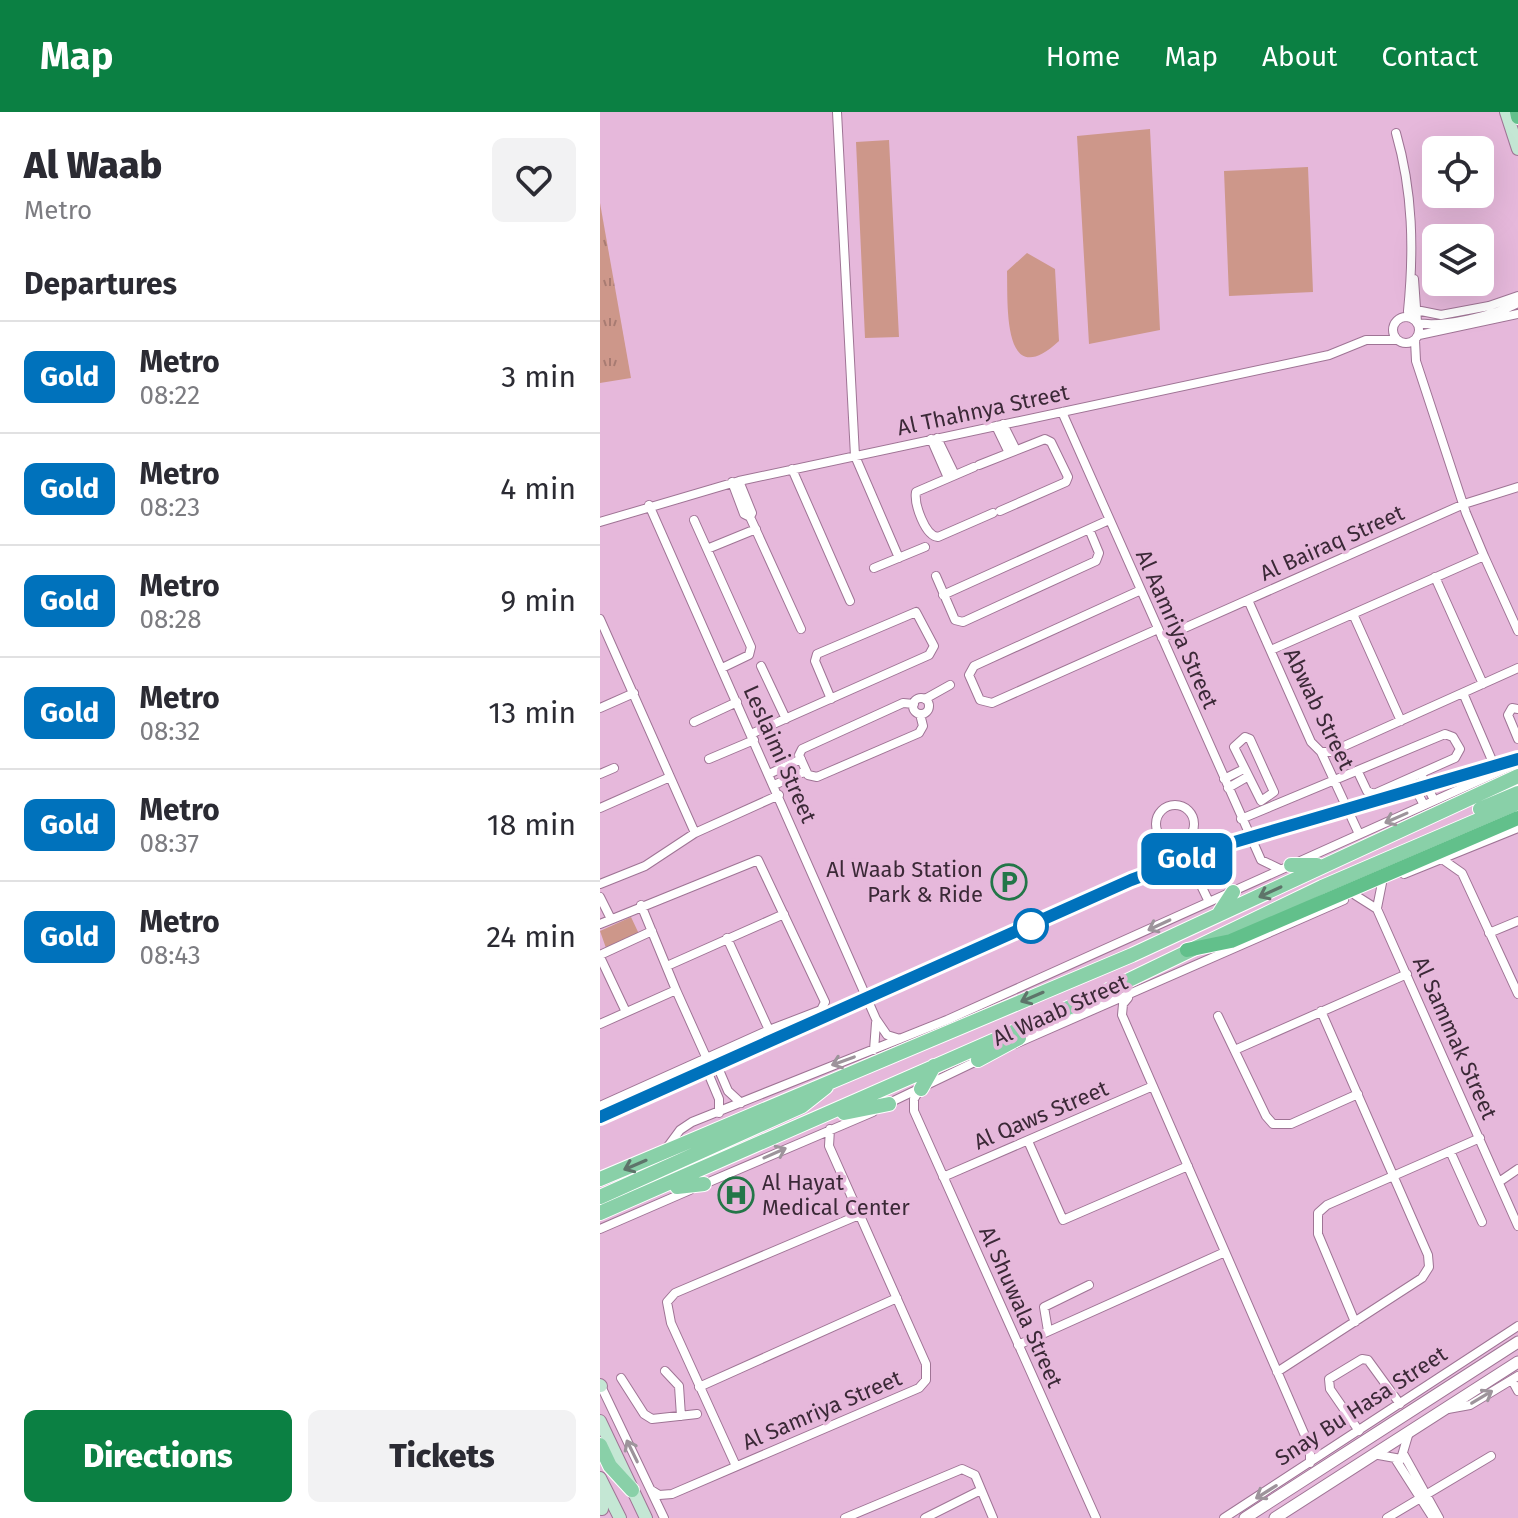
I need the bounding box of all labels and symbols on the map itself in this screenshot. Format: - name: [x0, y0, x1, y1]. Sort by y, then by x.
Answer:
- street label: Al Thahnya Street: [895, 379, 1071, 441]
- street label: Al Bairaq Street: [1256, 499, 1408, 587]
- street label: Al Aamriya Street: [1130, 545, 1224, 713]
- street label: Abwab Street: [1278, 644, 1360, 774]
- street label: Leslaimi Street: [738, 681, 822, 827]
- one-way arrow: [1384, 811, 1408, 826]
- line badge: Gold: [1131, 833, 1243, 885]
- place label: Al Waab Station Park & Ride: [826, 856, 983, 908]
- parking icon: Al Waab Station Park & Ride: [990, 863, 1028, 901]
- one-way arrow: [1258, 885, 1282, 900]
- unlabelled marker: [1014, 909, 1048, 943]
- one-way arrow: [1147, 918, 1171, 933]
- street label: Al Sammak Street: [1407, 952, 1503, 1124]
- street label: Al Waab Street: [988, 968, 1132, 1052]
- one-way arrow: [1020, 991, 1045, 1006]
- one-way arrow: [831, 1055, 856, 1069]
- street label: Al Qaws Street: [970, 1075, 1112, 1155]
- one-way arrow: [763, 1145, 787, 1160]
- one-way arrow: [623, 1158, 648, 1173]
- place label: Al Hayat Medical Center: [762, 1169, 910, 1221]
- hospital icon: Al Hayat Medical Center: [717, 1176, 755, 1214]
- street label: Al Shuwala Street: [973, 1222, 1069, 1392]
- street label: Snay Bu Hasa Street: [1270, 1340, 1452, 1472]
- street label: Al Samriya Street: [738, 1364, 906, 1456]
- one-way arrow: [1470, 1389, 1493, 1405]
- one-way arrow: [624, 1439, 639, 1463]
- one-way arrow: [1255, 1483, 1277, 1500]

